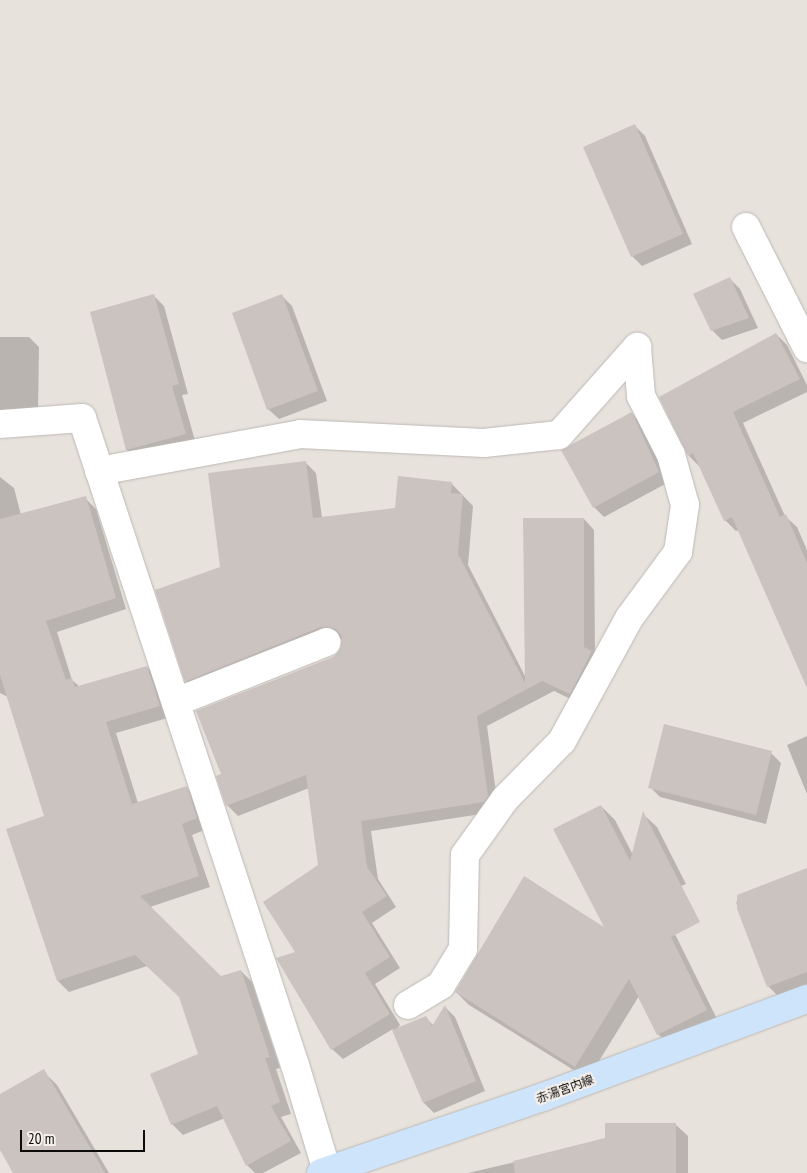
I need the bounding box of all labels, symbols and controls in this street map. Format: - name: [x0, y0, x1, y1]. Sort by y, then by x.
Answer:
- street label: 赤湯宮内線: [534, 1072, 596, 1106]
- scale bar: [22, 1120, 148, 1152]
- text: 20 m: [28, 1129, 54, 1148]

